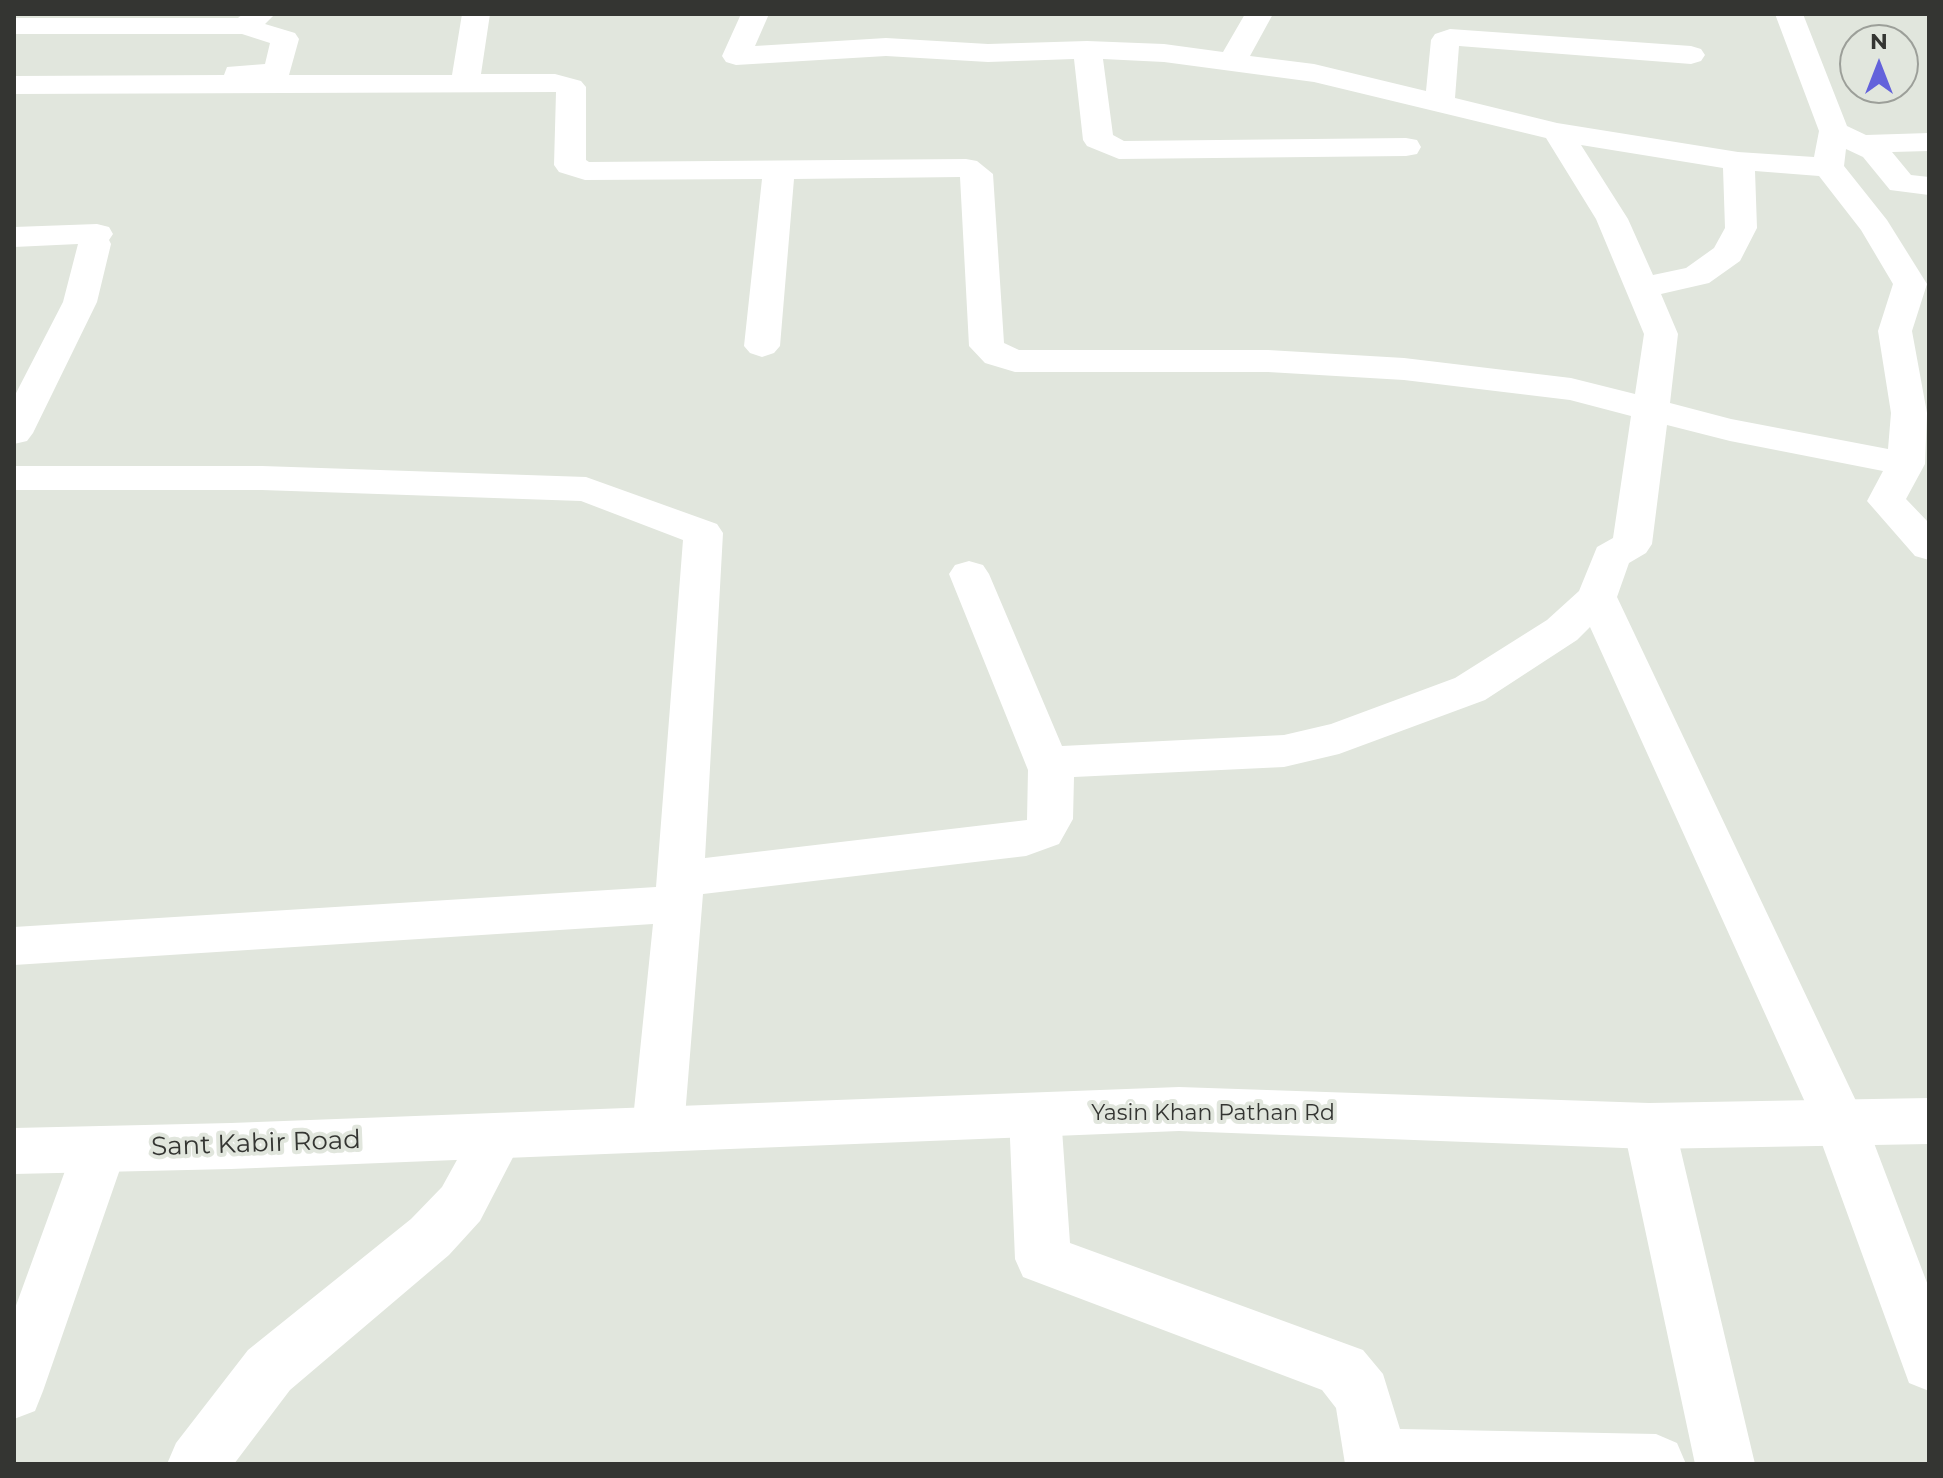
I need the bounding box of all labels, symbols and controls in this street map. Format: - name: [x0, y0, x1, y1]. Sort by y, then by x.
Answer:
- north arrow: [1839, 24, 1919, 104]
- text: N: [1870, 28, 1888, 55]
- street label: Yasin Khan Pathan Rd: [1091, 1101, 1335, 1127]
- street label: Sant Kabir Road: [151, 1125, 361, 1163]

